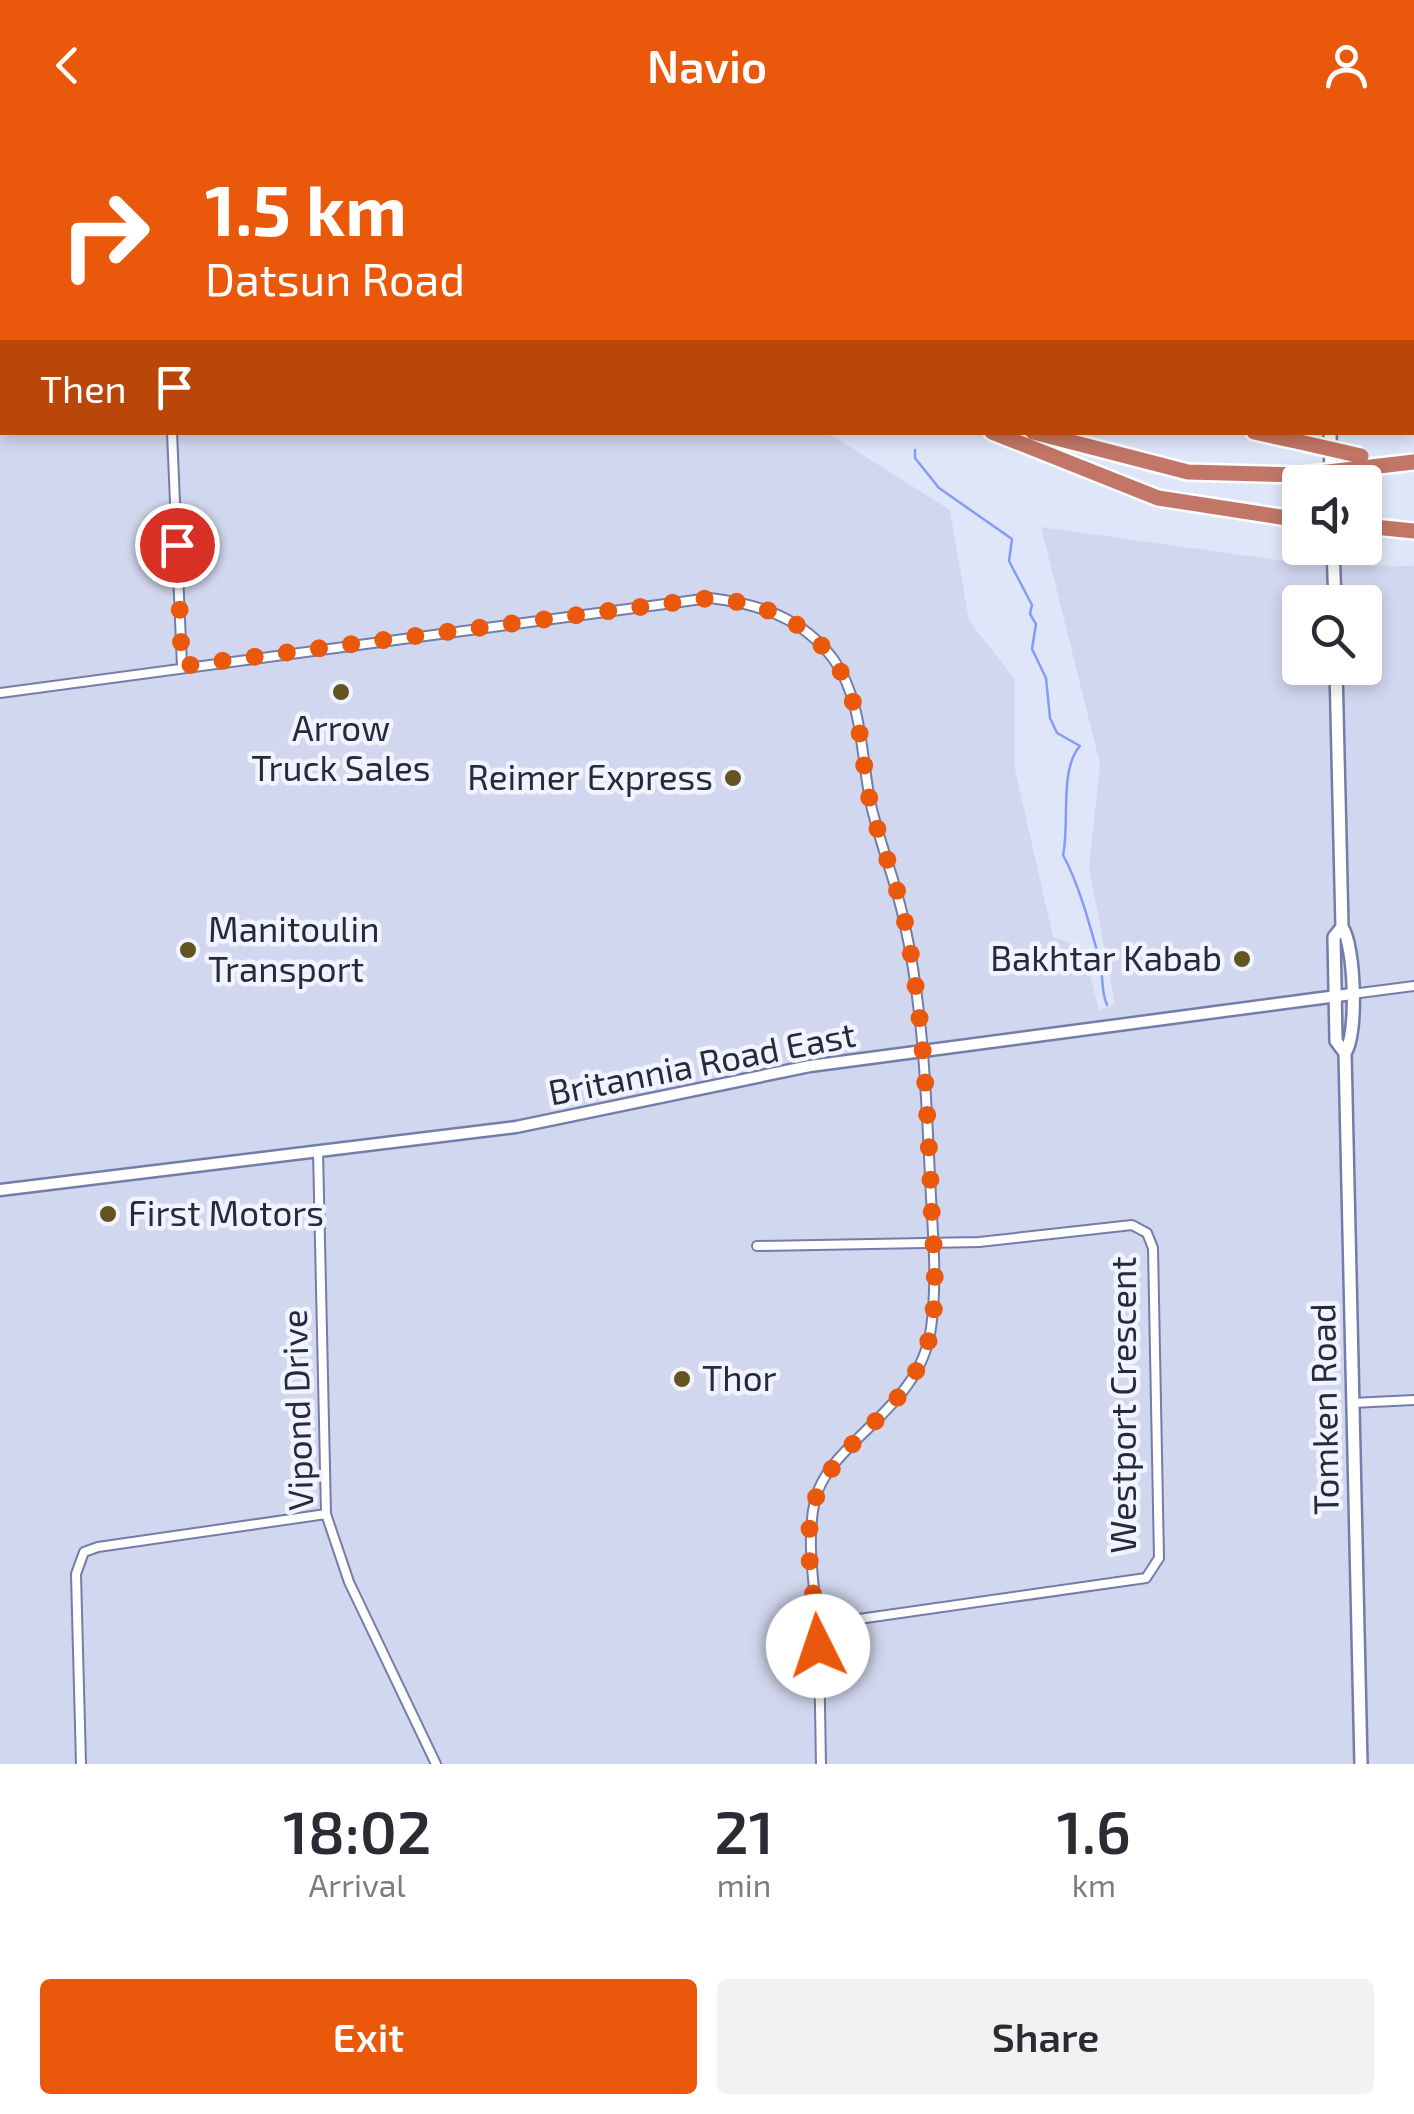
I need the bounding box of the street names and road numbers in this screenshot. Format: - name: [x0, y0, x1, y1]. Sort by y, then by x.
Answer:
- street label: Britannia Road East: [545, 1012, 859, 1112]
- street label: Westport Crescent: [1101, 1256, 1143, 1554]
- street label: Tomken Road: [1300, 1303, 1346, 1515]
- street label: Vipond Drive: [271, 1309, 321, 1511]

